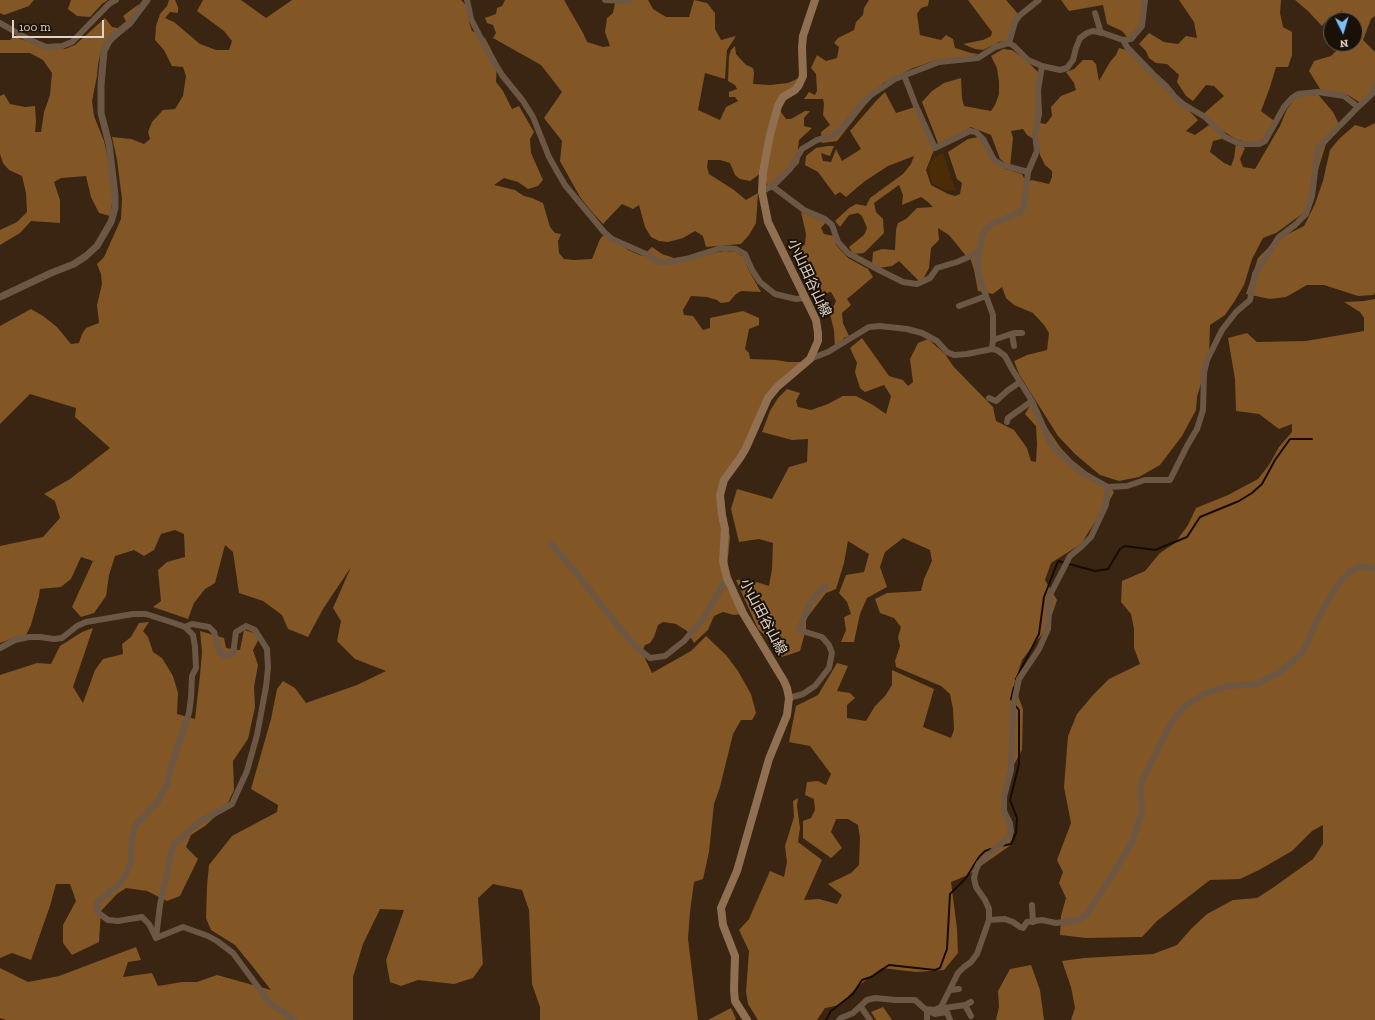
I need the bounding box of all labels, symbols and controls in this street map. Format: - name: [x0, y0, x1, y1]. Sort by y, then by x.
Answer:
- scale bar: [14, 12, 106, 38]
- north arrow: [1323, 12, 1363, 52]
- text: 100 m: [19, 20, 51, 34]
- text: N: [1339, 37, 1349, 50]
- street label: 小山田谷山線: [784, 236, 834, 320]
- street label: 小山田谷山線: [736, 576, 790, 658]

